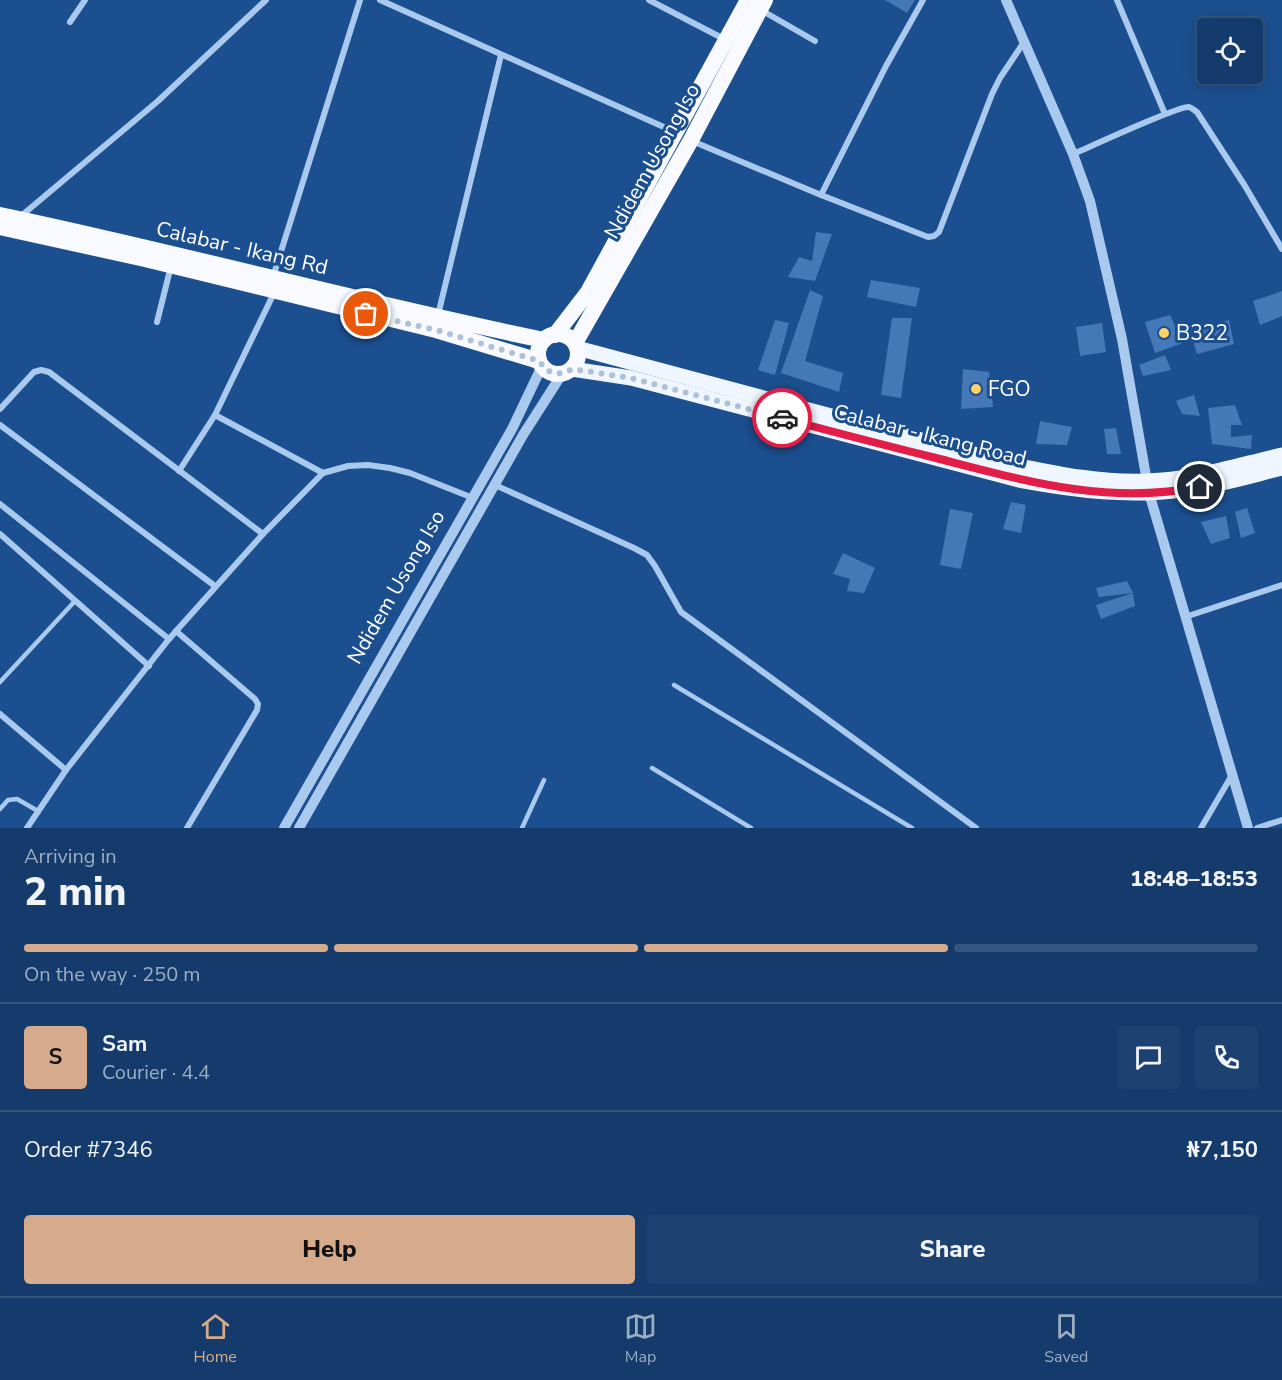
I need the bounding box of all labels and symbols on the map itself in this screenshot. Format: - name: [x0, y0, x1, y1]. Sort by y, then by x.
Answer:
- street label: Ndidem Usong Iso: [598, 78, 706, 244]
- street label: Calabar - Ikang Rd: [153, 215, 331, 281]
- pin: [340, 288, 391, 339]
- place label: B322: [1176, 319, 1228, 347]
- marker: B322: [1157, 326, 1171, 340]
- place label: FGO: [988, 375, 1031, 403]
- marker: FGO: [969, 382, 983, 396]
- courier: [752, 388, 812, 448]
- street label: Calabar - Ikang Road: [830, 397, 1030, 473]
- pin: [1174, 461, 1225, 512]
- street label: Ndidem Usong Iso: [341, 505, 451, 669]

